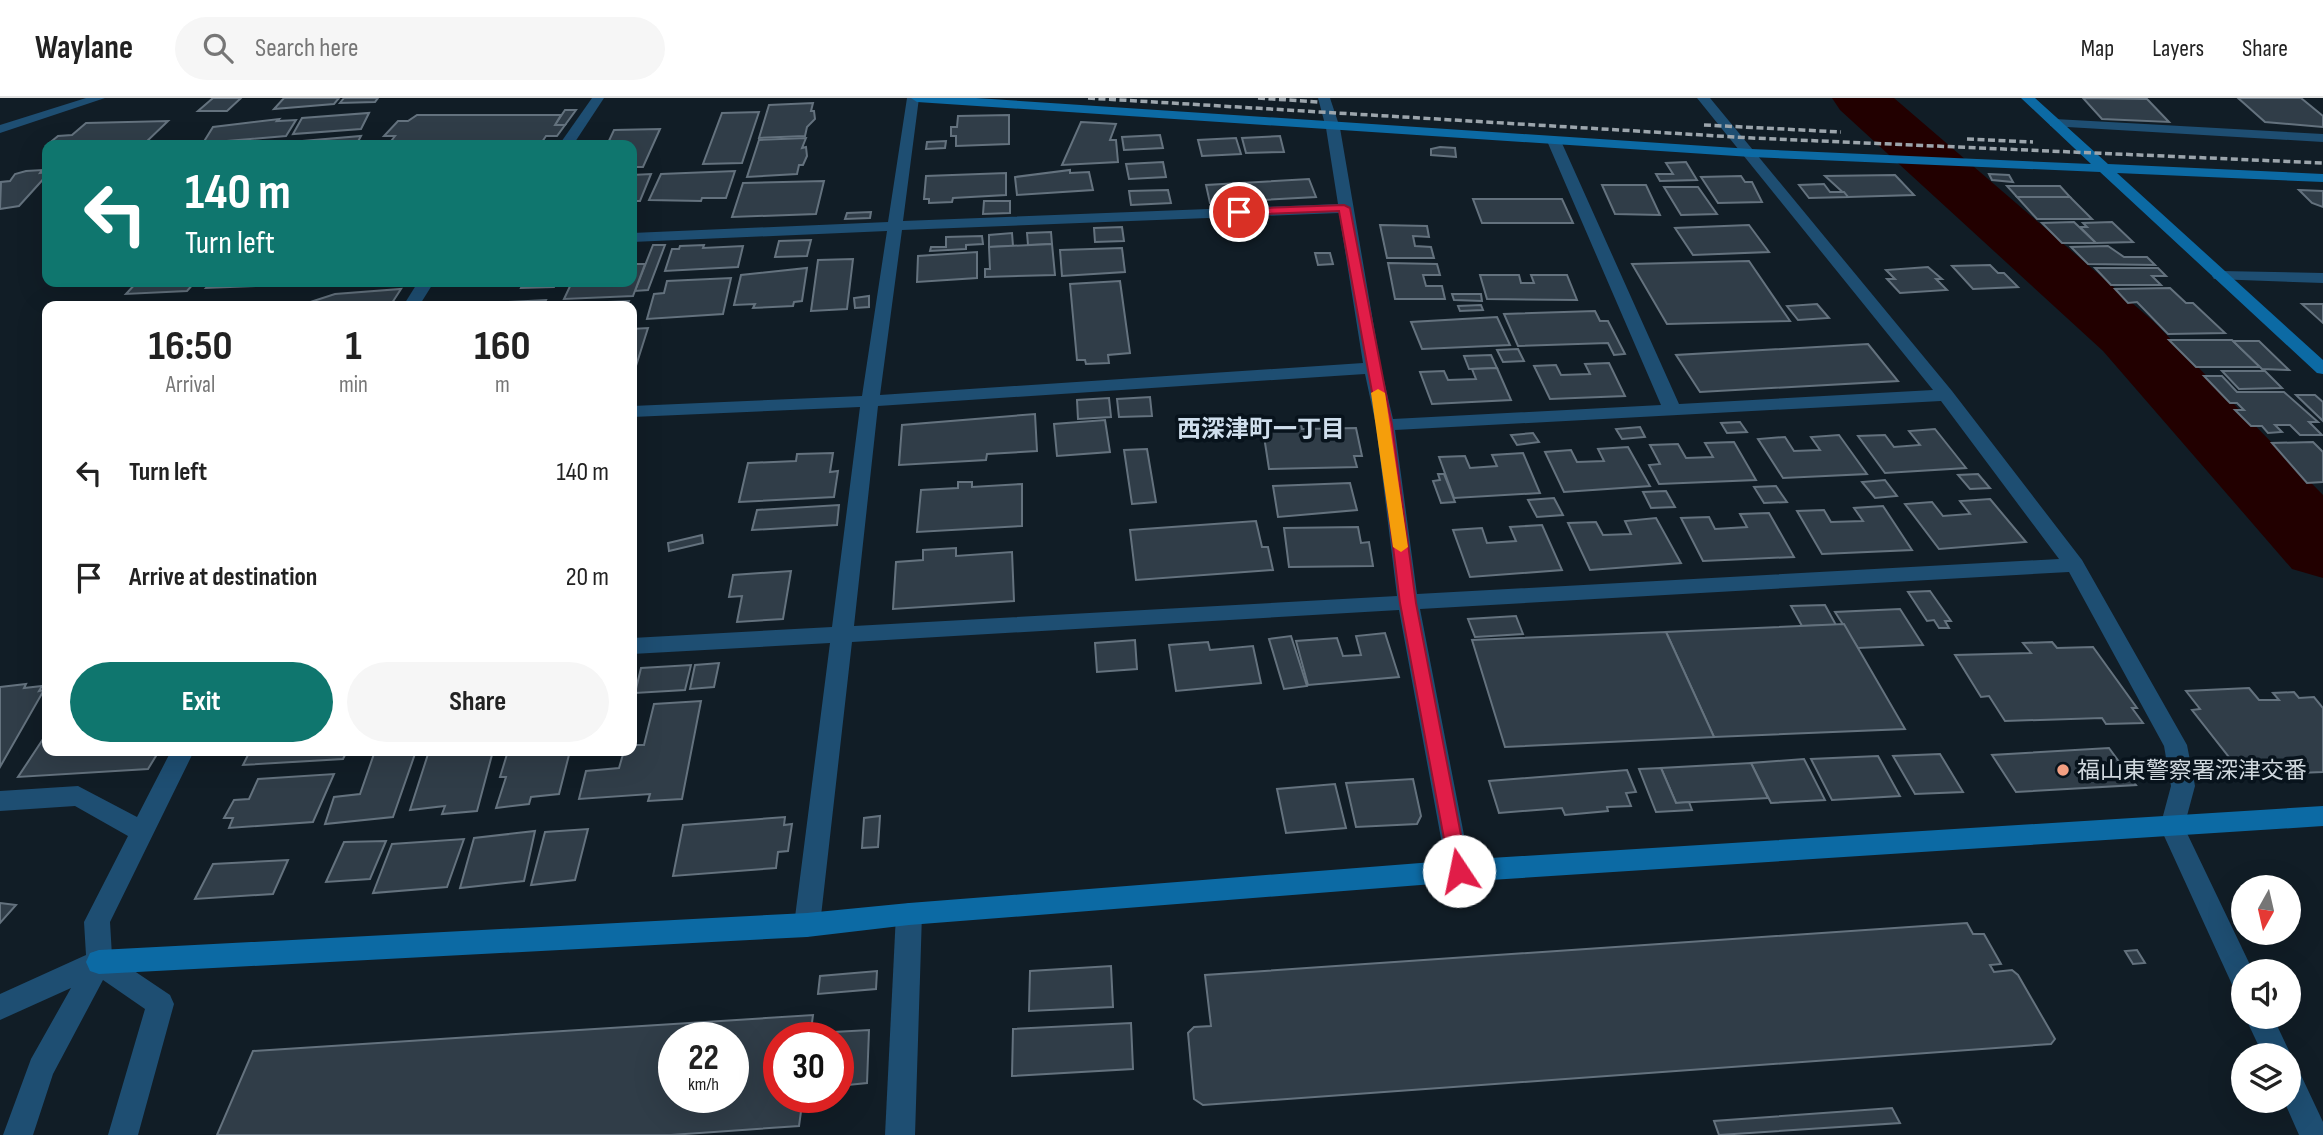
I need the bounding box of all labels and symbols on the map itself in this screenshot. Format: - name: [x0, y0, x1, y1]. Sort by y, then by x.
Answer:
- pin: [1209, 182, 1269, 242]
- district label: 西深津町一丁目: [1177, 415, 1345, 444]
- place label: 福山東警察署深津交番: [2077, 757, 2307, 785]
- marker: 福山東警察署深津交番: [2055, 762, 2071, 778]
- position arrow: [1422, 834, 1496, 908]
- north arrow: [2231, 875, 2301, 945]
- speed limit sign: 30: [763, 1022, 854, 1113]

